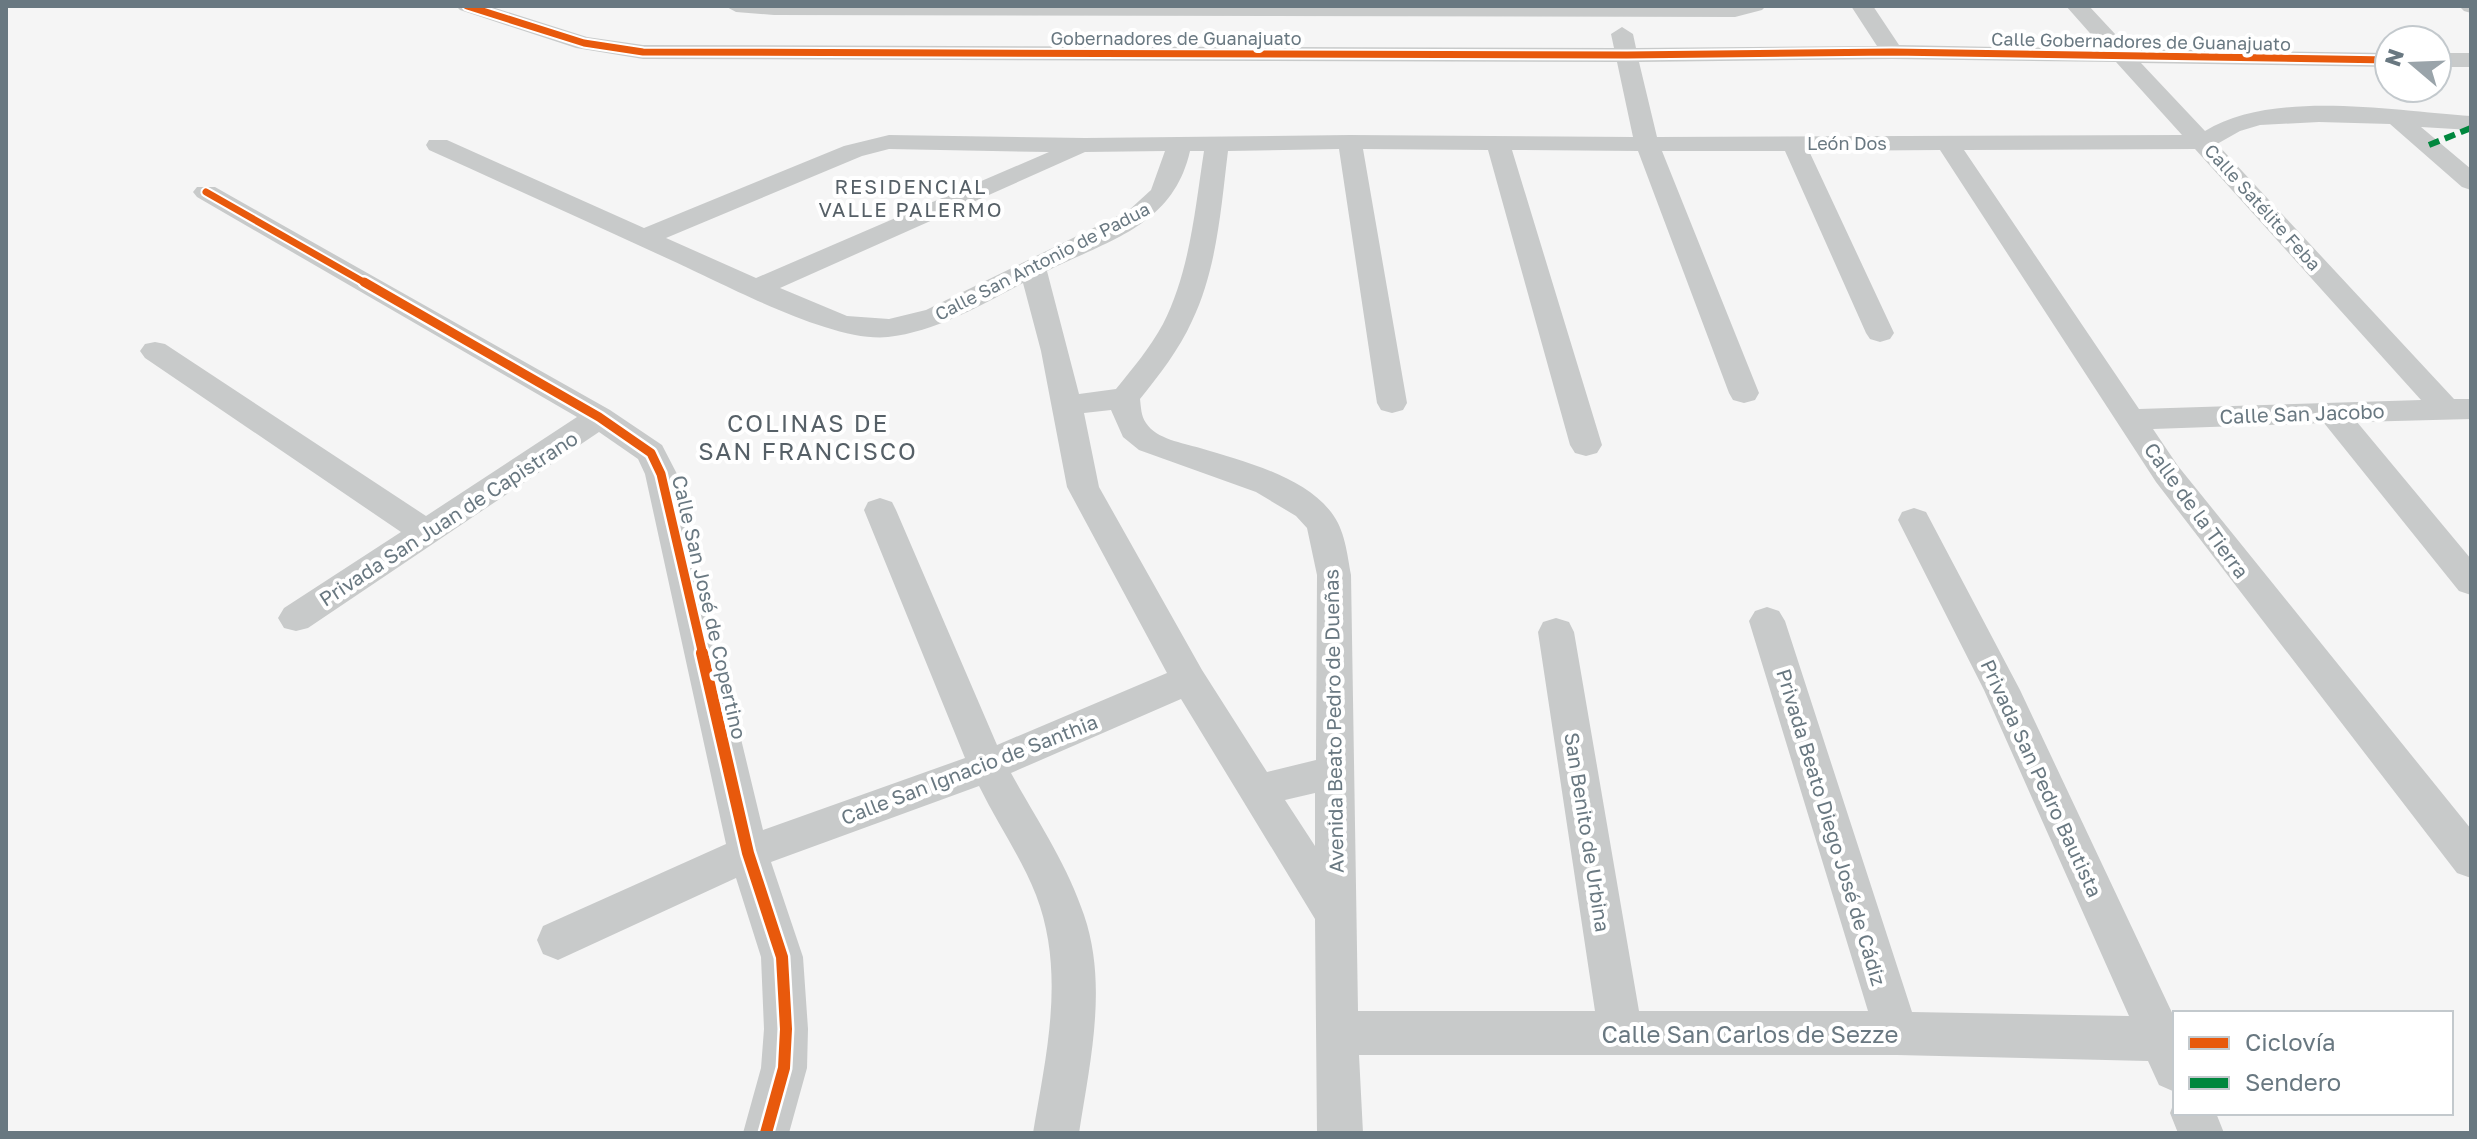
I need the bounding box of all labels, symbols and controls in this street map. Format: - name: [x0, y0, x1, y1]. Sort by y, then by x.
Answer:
- north arrow: [2373, 24, 2453, 104]
- street label: Gobernadores de Guanajuato: [1050, 27, 1302, 49]
- street label: Calle Gobernadores de Guanajuato: [1991, 27, 2291, 55]
- text: N: [2378, 45, 2409, 70]
- street label: León Dos: [1807, 132, 1887, 154]
- street label: Calle Satélite Feba: [2200, 139, 2326, 275]
- district label: RESIDENCIAL VALLE PALERMO: [818, 174, 1004, 221]
- street label: Calle San Antonio de Padua: [931, 197, 1153, 325]
- street label: Calle San Jacobo: [2219, 398, 2385, 428]
- district label: COLINAS DE SAN FRANCISCO: [698, 408, 918, 465]
- street label: Privada San Juan de Capistrano: [314, 425, 582, 611]
- street label: Calle de la Tierra: [2140, 438, 2254, 582]
- street label: Calle San José de Copertino: [668, 473, 752, 741]
- street label: Avenida Beato Pedro de Dueñas: [1318, 569, 1348, 873]
- street label: Privada San Pedro Bautista: [1976, 655, 2108, 901]
- street label: Privada Beato Diego José de Cádiz: [1772, 666, 1892, 988]
- street label: Calle San Ignacio de Santhia: [837, 709, 1101, 829]
- street label: San Benito de Urbina: [1560, 731, 1616, 933]
- legend: [2173, 1011, 2453, 1115]
- street label: Calle San Carlos de Sezze: [1602, 1019, 1899, 1048]
- text: Ciclovía: [2245, 1027, 2336, 1056]
- text: Sendero: [2245, 1067, 2341, 1096]

